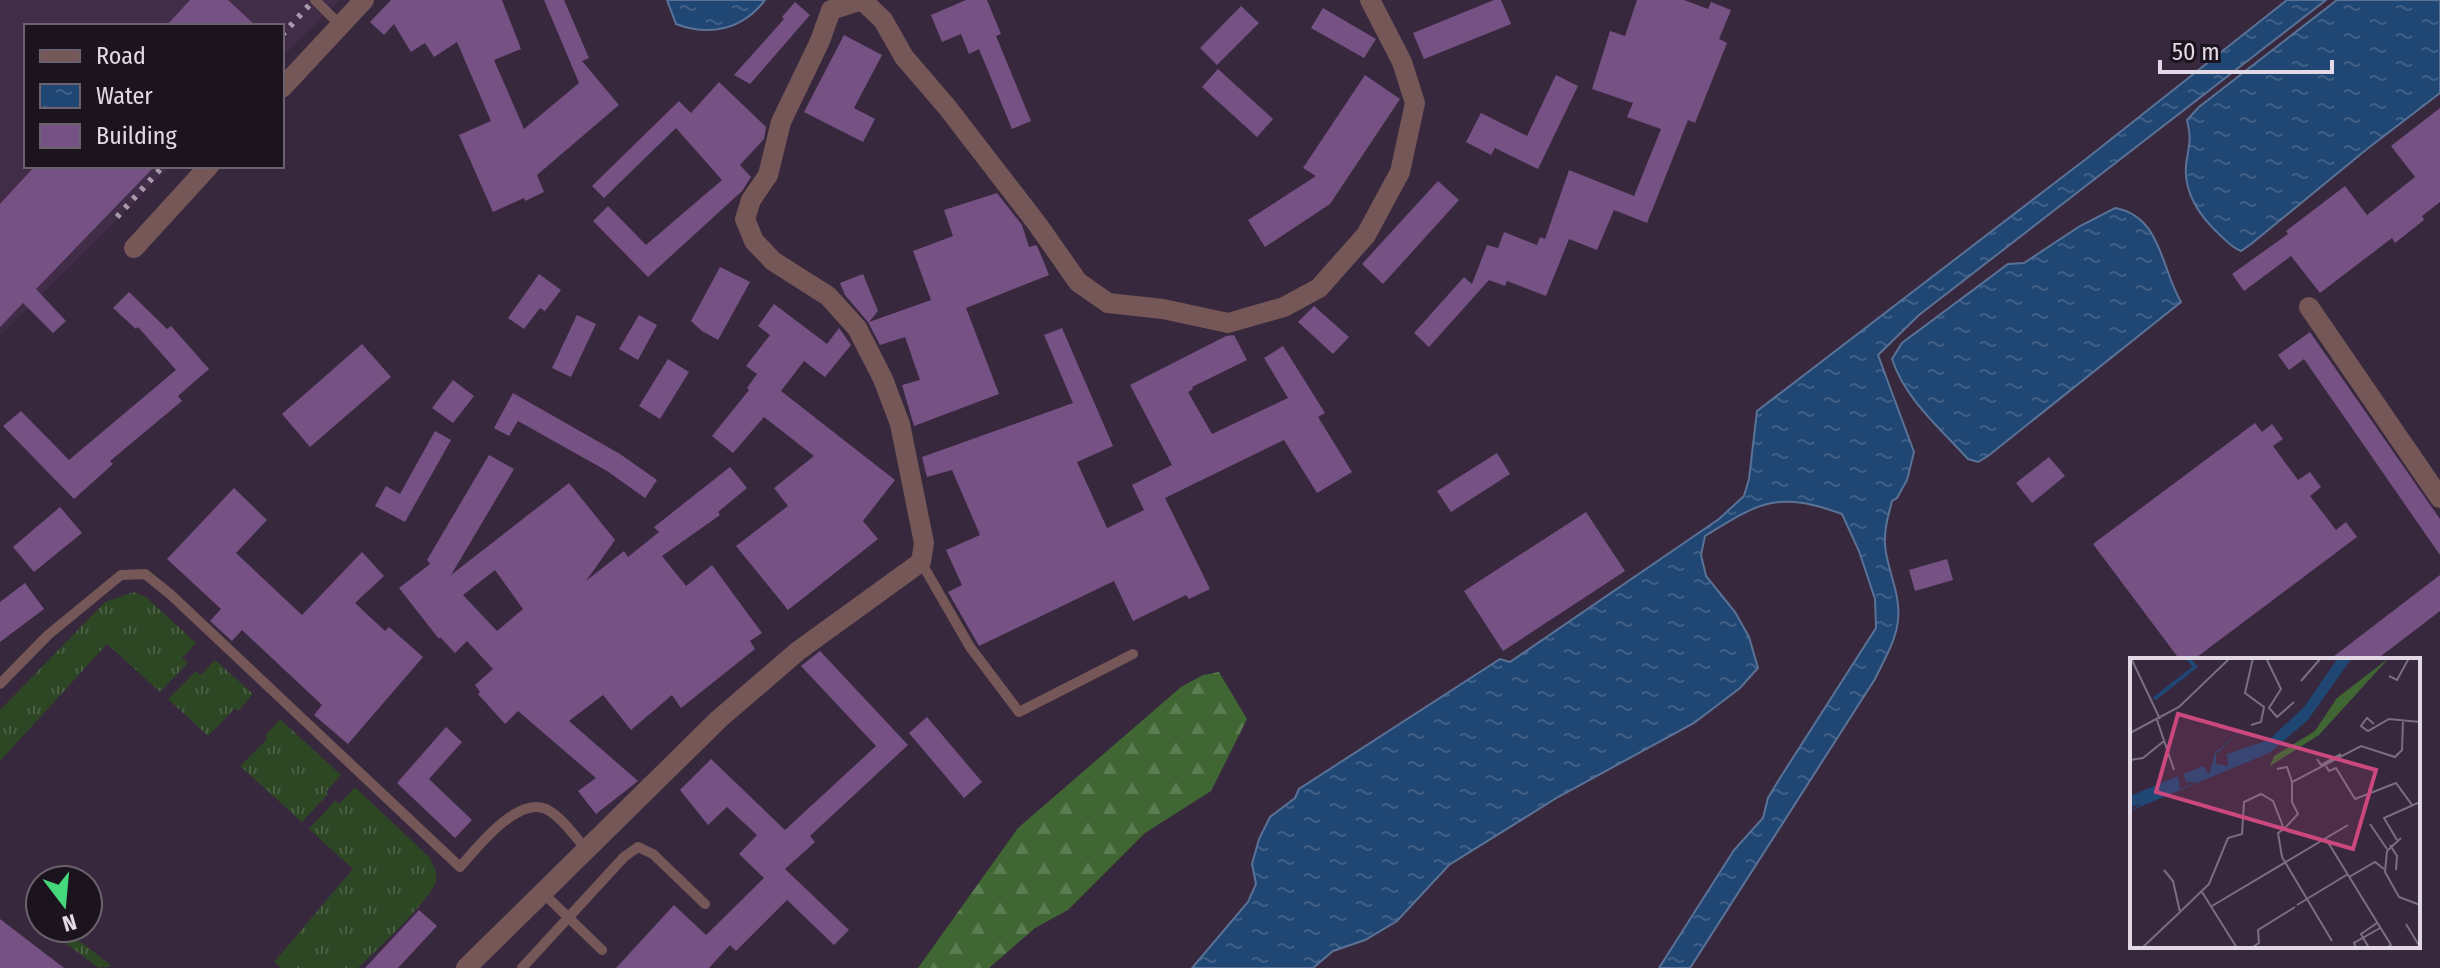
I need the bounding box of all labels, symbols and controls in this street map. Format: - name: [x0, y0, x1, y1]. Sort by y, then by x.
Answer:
- legend: [24, 24, 284, 168]
- scale bar: [2160, 24, 2332, 74]
- text: 50 m: [2172, 38, 2220, 66]
- text: Road: [96, 42, 146, 70]
- text: Water: [96, 82, 153, 110]
- text: Building: [96, 122, 178, 150]
- inset map: [2130, 658, 2420, 948]
- north arrow: [24, 864, 104, 944]
- text: N: [59, 908, 79, 938]

